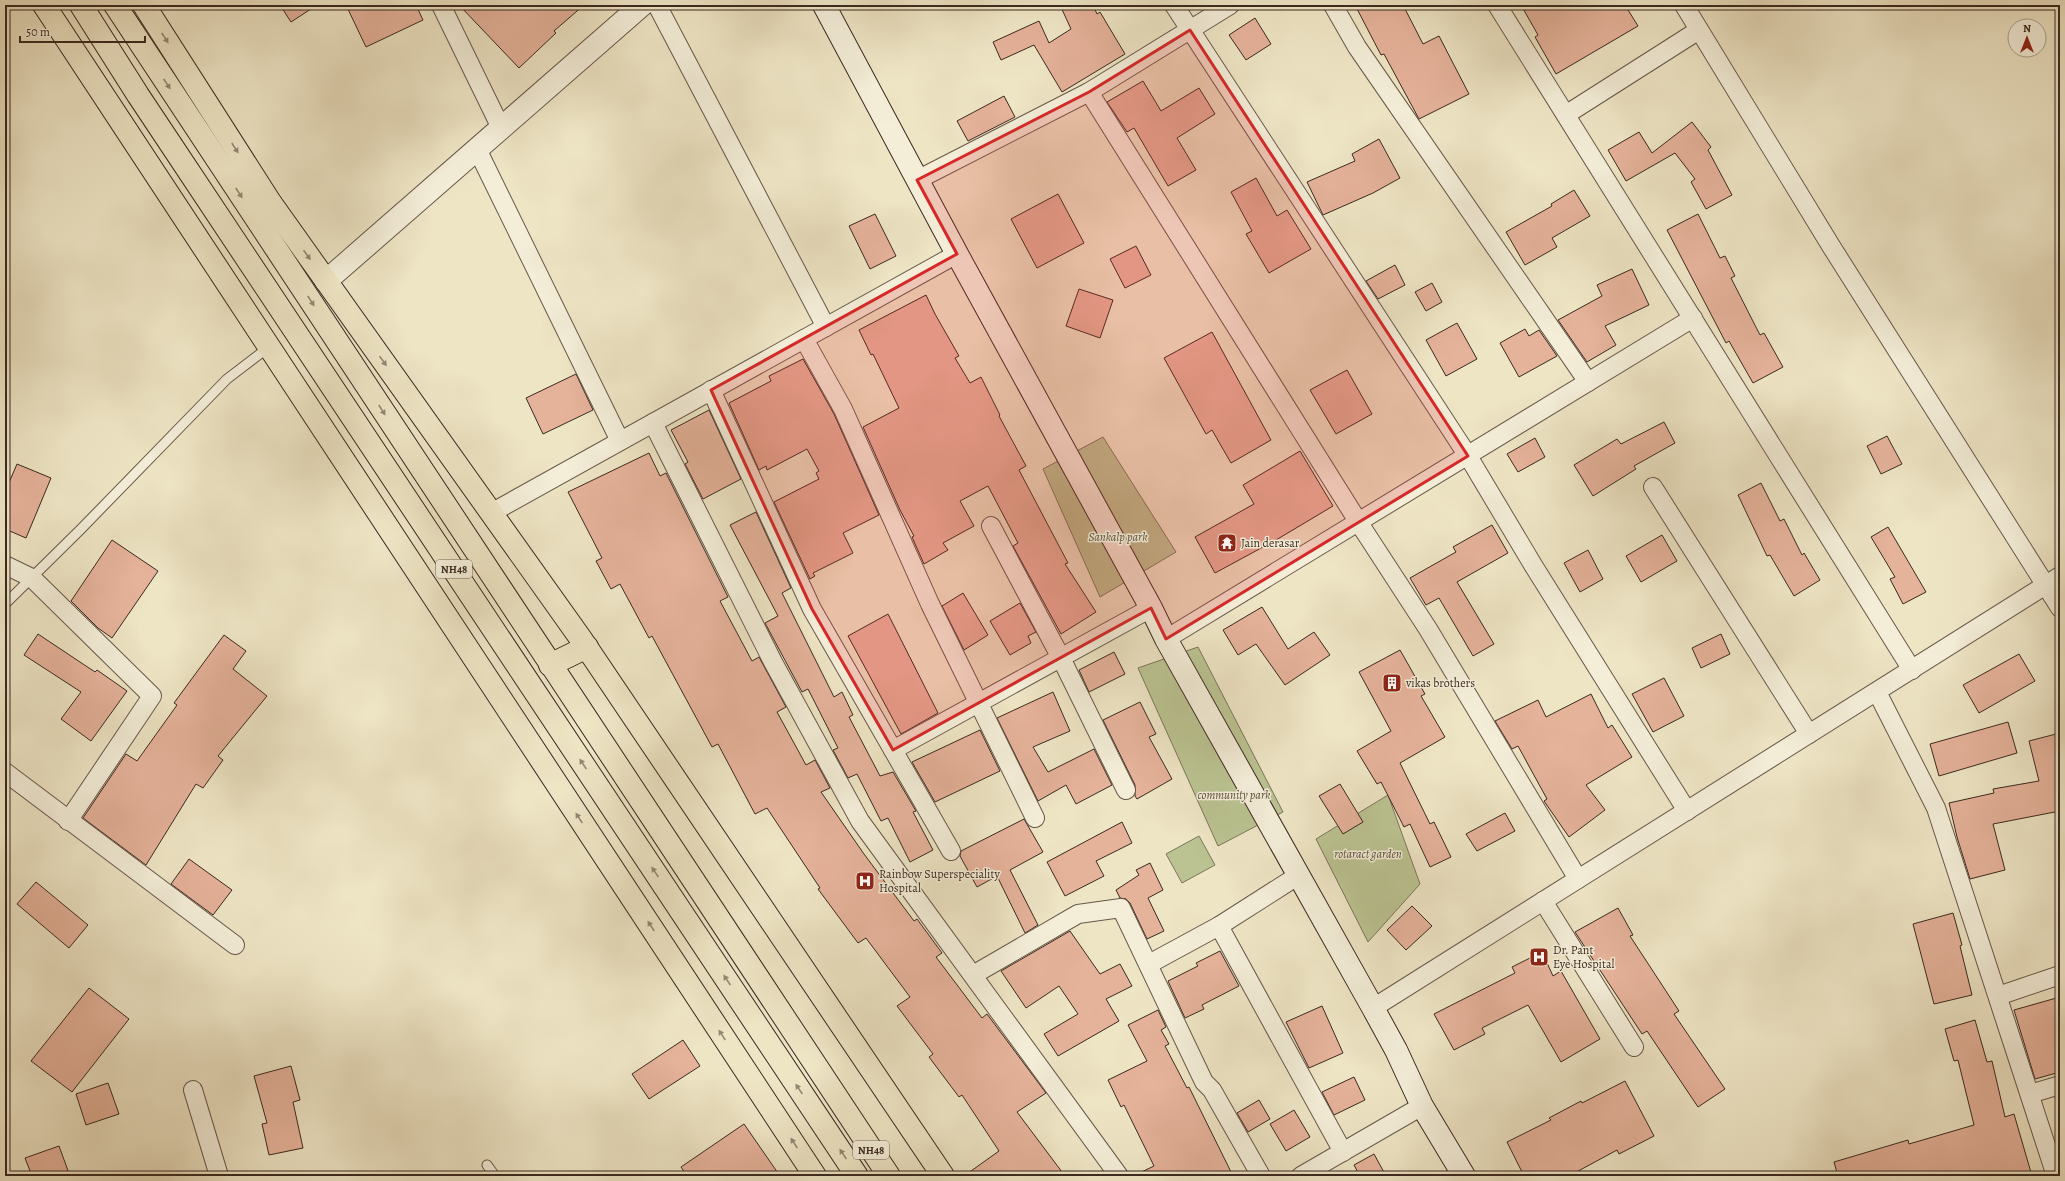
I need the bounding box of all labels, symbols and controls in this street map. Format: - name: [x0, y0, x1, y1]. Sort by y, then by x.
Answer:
- scale bar: [20, 18, 145, 44]
- north arrow: [2007, 18, 2047, 58]
- text: N: [2023, 21, 2031, 36]
- text: 50 m: [26, 24, 50, 40]
- one-way arrow: [161, 33, 169, 43]
- one-way arrow: [164, 78, 171, 90]
- one-way arrow: [231, 142, 238, 153]
- one-way arrow: [235, 188, 243, 198]
- one-way arrow: [303, 250, 311, 261]
- one-way arrow: [307, 296, 314, 307]
- one-way arrow: [379, 356, 387, 366]
- one-way arrow: [378, 405, 386, 415]
- park label: Sankalp park: [1088, 529, 1148, 545]
- temple icon: Jain derasar: [1216, 532, 1238, 554]
- place label: Jain derasar: [1241, 535, 1300, 551]
- road number: NH48: [436, 560, 472, 578]
- building icon: vikas brothers: [1381, 672, 1403, 694]
- place label: vikas brothers: [1405, 675, 1475, 691]
- one-way arrow: [579, 759, 587, 769]
- park label: community park: [1198, 787, 1271, 803]
- one-way arrow: [575, 813, 583, 823]
- park label: rotaract garden: [1334, 846, 1402, 862]
- place label: Rainbow Superspeciality Hospital: [879, 866, 1000, 896]
- one-way arrow: [651, 867, 659, 877]
- hospital icon: Rainbow Superspeciality Hospital: [854, 870, 876, 892]
- one-way arrow: [647, 921, 655, 931]
- place label: Dr. Pant Eye Hospital: [1553, 942, 1615, 972]
- hospital icon: Dr. Pant Eye Hospital: [1528, 946, 1550, 968]
- one-way arrow: [723, 975, 731, 986]
- one-way arrow: [718, 1030, 726, 1040]
- one-way arrow: [795, 1083, 803, 1094]
- one-way arrow: [790, 1138, 798, 1149]
- road number: NH48: [853, 1141, 889, 1159]
- one-way arrow: [839, 1149, 847, 1160]

